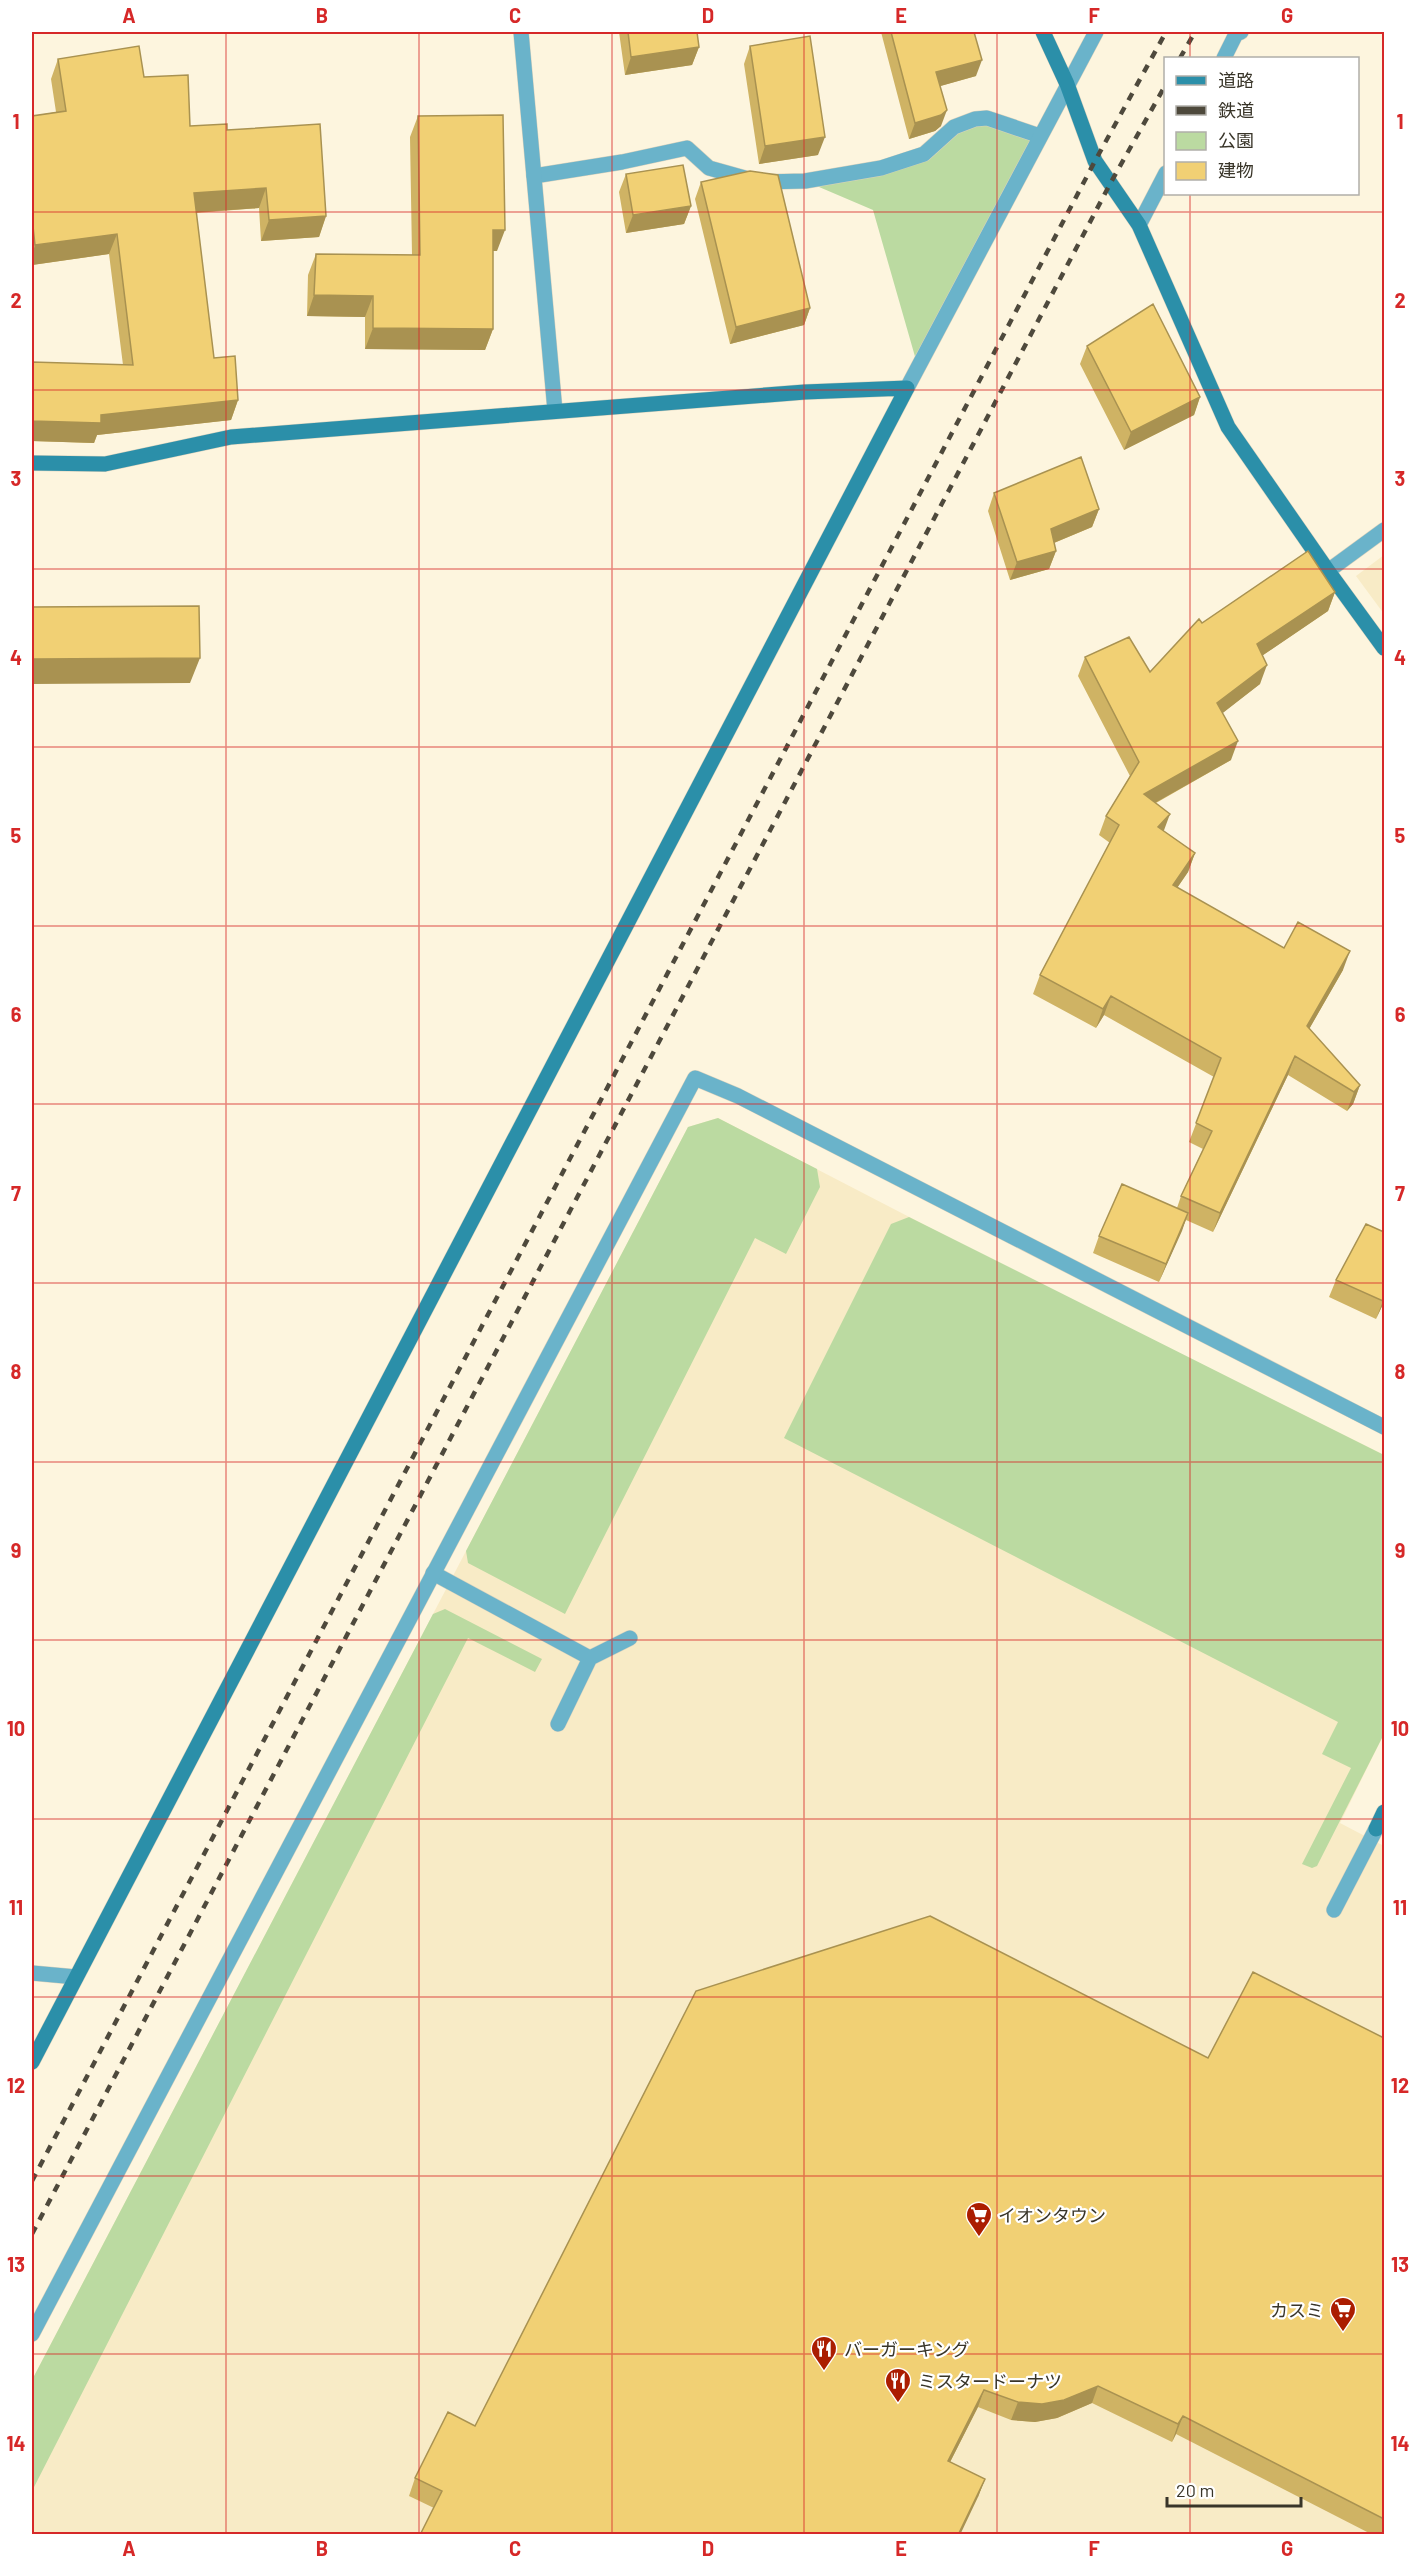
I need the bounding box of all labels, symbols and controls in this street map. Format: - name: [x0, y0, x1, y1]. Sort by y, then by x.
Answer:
- text: A: [122, 3, 136, 27]
- text: B: [316, 3, 328, 27]
- text: C: [509, 3, 521, 27]
- text: D: [702, 3, 714, 27]
- text: E: [895, 3, 907, 27]
- text: F: [1088, 3, 1100, 27]
- text: G: [1281, 3, 1293, 27]
- legend: [1164, 57, 1359, 195]
- text: 道路: [1218, 69, 1254, 91]
- text: 鉄道: [1218, 99, 1254, 121]
- text: 1: [12, 109, 20, 133]
- text: 1: [1396, 109, 1404, 133]
- text: 公園: [1218, 129, 1254, 151]
- text: 建物: [1218, 159, 1254, 181]
- text: 2: [10, 288, 22, 312]
- text: 2: [1394, 288, 1406, 312]
- text: 3: [11, 466, 21, 490]
- text: 3: [1395, 466, 1405, 490]
- text: 4: [10, 645, 22, 669]
- text: 4: [1394, 645, 1406, 669]
- text: 5: [11, 823, 22, 847]
- text: 5: [1395, 823, 1406, 847]
- text: 6: [11, 1002, 22, 1026]
- text: 6: [1395, 1002, 1406, 1026]
- text: 7: [11, 1181, 21, 1205]
- text: 7: [1395, 1181, 1405, 1205]
- text: 8: [11, 1359, 22, 1383]
- text: 8: [1395, 1359, 1406, 1383]
- text: 9: [11, 1538, 21, 1562]
- text: 9: [1395, 1538, 1405, 1562]
- text: 10: [7, 1716, 25, 1740]
- text: 10: [1391, 1716, 1409, 1740]
- text: 11: [9, 1895, 23, 1919]
- text: 11: [1393, 1895, 1407, 1919]
- text: 12: [7, 2073, 25, 2097]
- text: 12: [1391, 2073, 1409, 2097]
- supermarket icon: イオンタウン: [964, 2200, 994, 2238]
- place label: イオンタウン: [998, 2204, 1106, 2226]
- text: 13: [7, 2252, 25, 2276]
- text: 13: [1391, 2252, 1409, 2276]
- supermarket icon: カスミ: [1328, 2295, 1358, 2333]
- place label: カスミ: [1270, 2299, 1324, 2321]
- restaurant icon: バーガーキング: [809, 2334, 839, 2372]
- place label: バーガーキング: [844, 2338, 969, 2360]
- restaurant icon: ミスタードーナツ: [883, 2366, 913, 2404]
- place label: ミスタードーナツ: [918, 2370, 1062, 2392]
- text: 14: [6, 2431, 26, 2455]
- text: 14: [1390, 2431, 1410, 2455]
- scale bar: [1167, 2470, 1300, 2508]
- text: 20 m: [1176, 2479, 1214, 2501]
- text: A: [122, 2536, 136, 2560]
- text: B: [316, 2536, 328, 2560]
- text: C: [509, 2536, 521, 2560]
- text: D: [702, 2536, 714, 2560]
- text: E: [895, 2536, 907, 2560]
- text: F: [1088, 2536, 1100, 2560]
- text: G: [1281, 2536, 1293, 2560]

